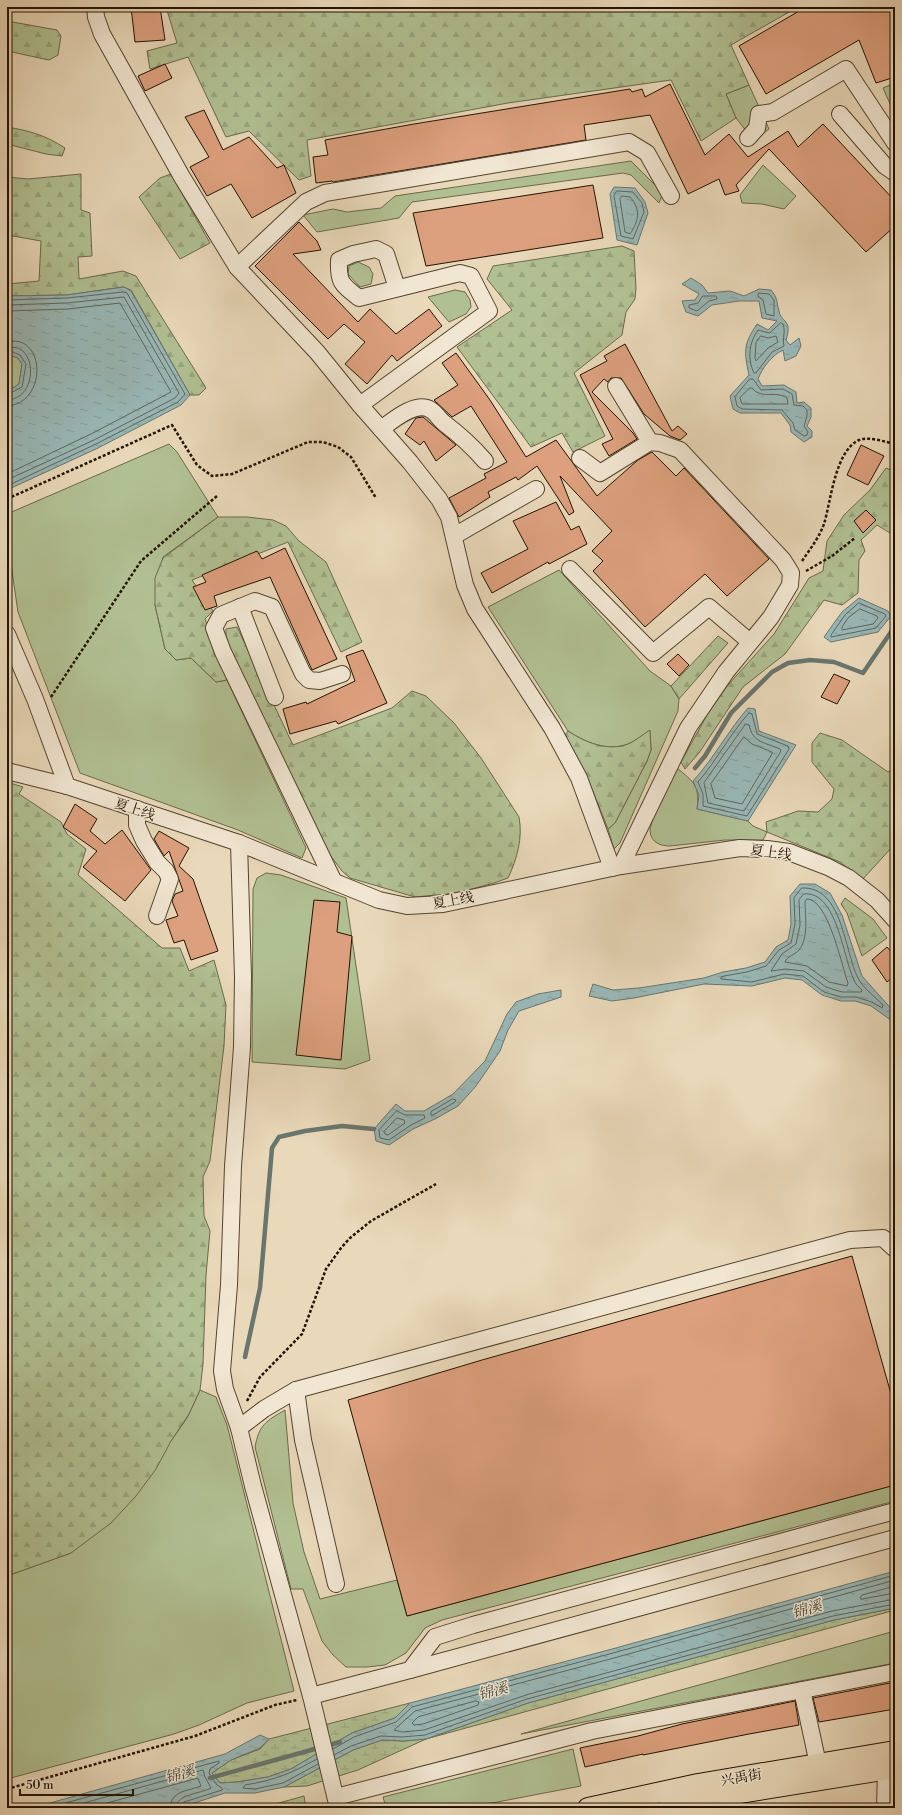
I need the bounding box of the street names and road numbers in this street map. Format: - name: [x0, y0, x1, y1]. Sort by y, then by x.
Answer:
- street label: 夏上线: [112, 795, 157, 825]
- street label: 夏上线: [749, 841, 793, 865]
- street label: 夏上线: [431, 888, 475, 913]
- street label: 兴禹街: [719, 1765, 763, 1790]

